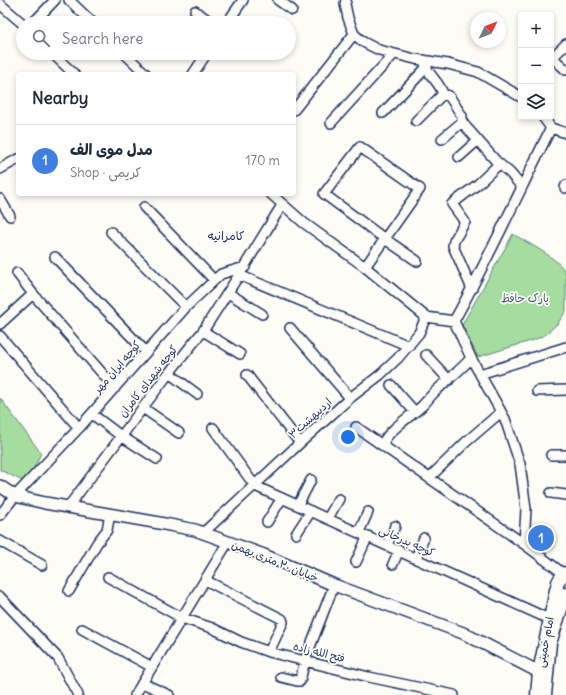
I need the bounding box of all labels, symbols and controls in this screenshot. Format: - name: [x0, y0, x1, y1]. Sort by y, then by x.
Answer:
- north arrow: [470, 12, 506, 48]
- map controls: [518, 12, 554, 120]
- button: +: [518, 12, 554, 48]
- search box: [16, 16, 296, 60]
- icon: search: [30, 27, 52, 49]
- text: Search here: [62, 29, 143, 48]
- button: −: [518, 48, 554, 84]
- button: layers: [518, 84, 554, 120]
- text: Nearby: [32, 87, 88, 109]
- text: مدل موی الف: [70, 140, 153, 159]
- text: 1: [42, 152, 48, 169]
- text: 170 m: [245, 152, 280, 169]
- text: Shop · کریمی: [70, 164, 141, 181]
- district label: کامرانیه: [208, 228, 244, 243]
- park label: پارک حافظ: [501, 291, 549, 305]
- street label: کوچه ایران مهر: [90, 338, 144, 397]
- street label: کوچه شهدای کامران: [115, 342, 181, 420]
- street label: اردیبهشت۳: [285, 395, 335, 442]
- your location: [338, 427, 358, 447]
- street label: کوچه بدرخانی: [377, 523, 437, 560]
- pin: 1: [528, 523, 554, 553]
- street label: خیابان ۲۰ متری بهمن: [229, 537, 320, 586]
- street label: امام خمینی: [533, 615, 559, 669]
- street label: فتح الله زاده: [291, 639, 346, 666]

